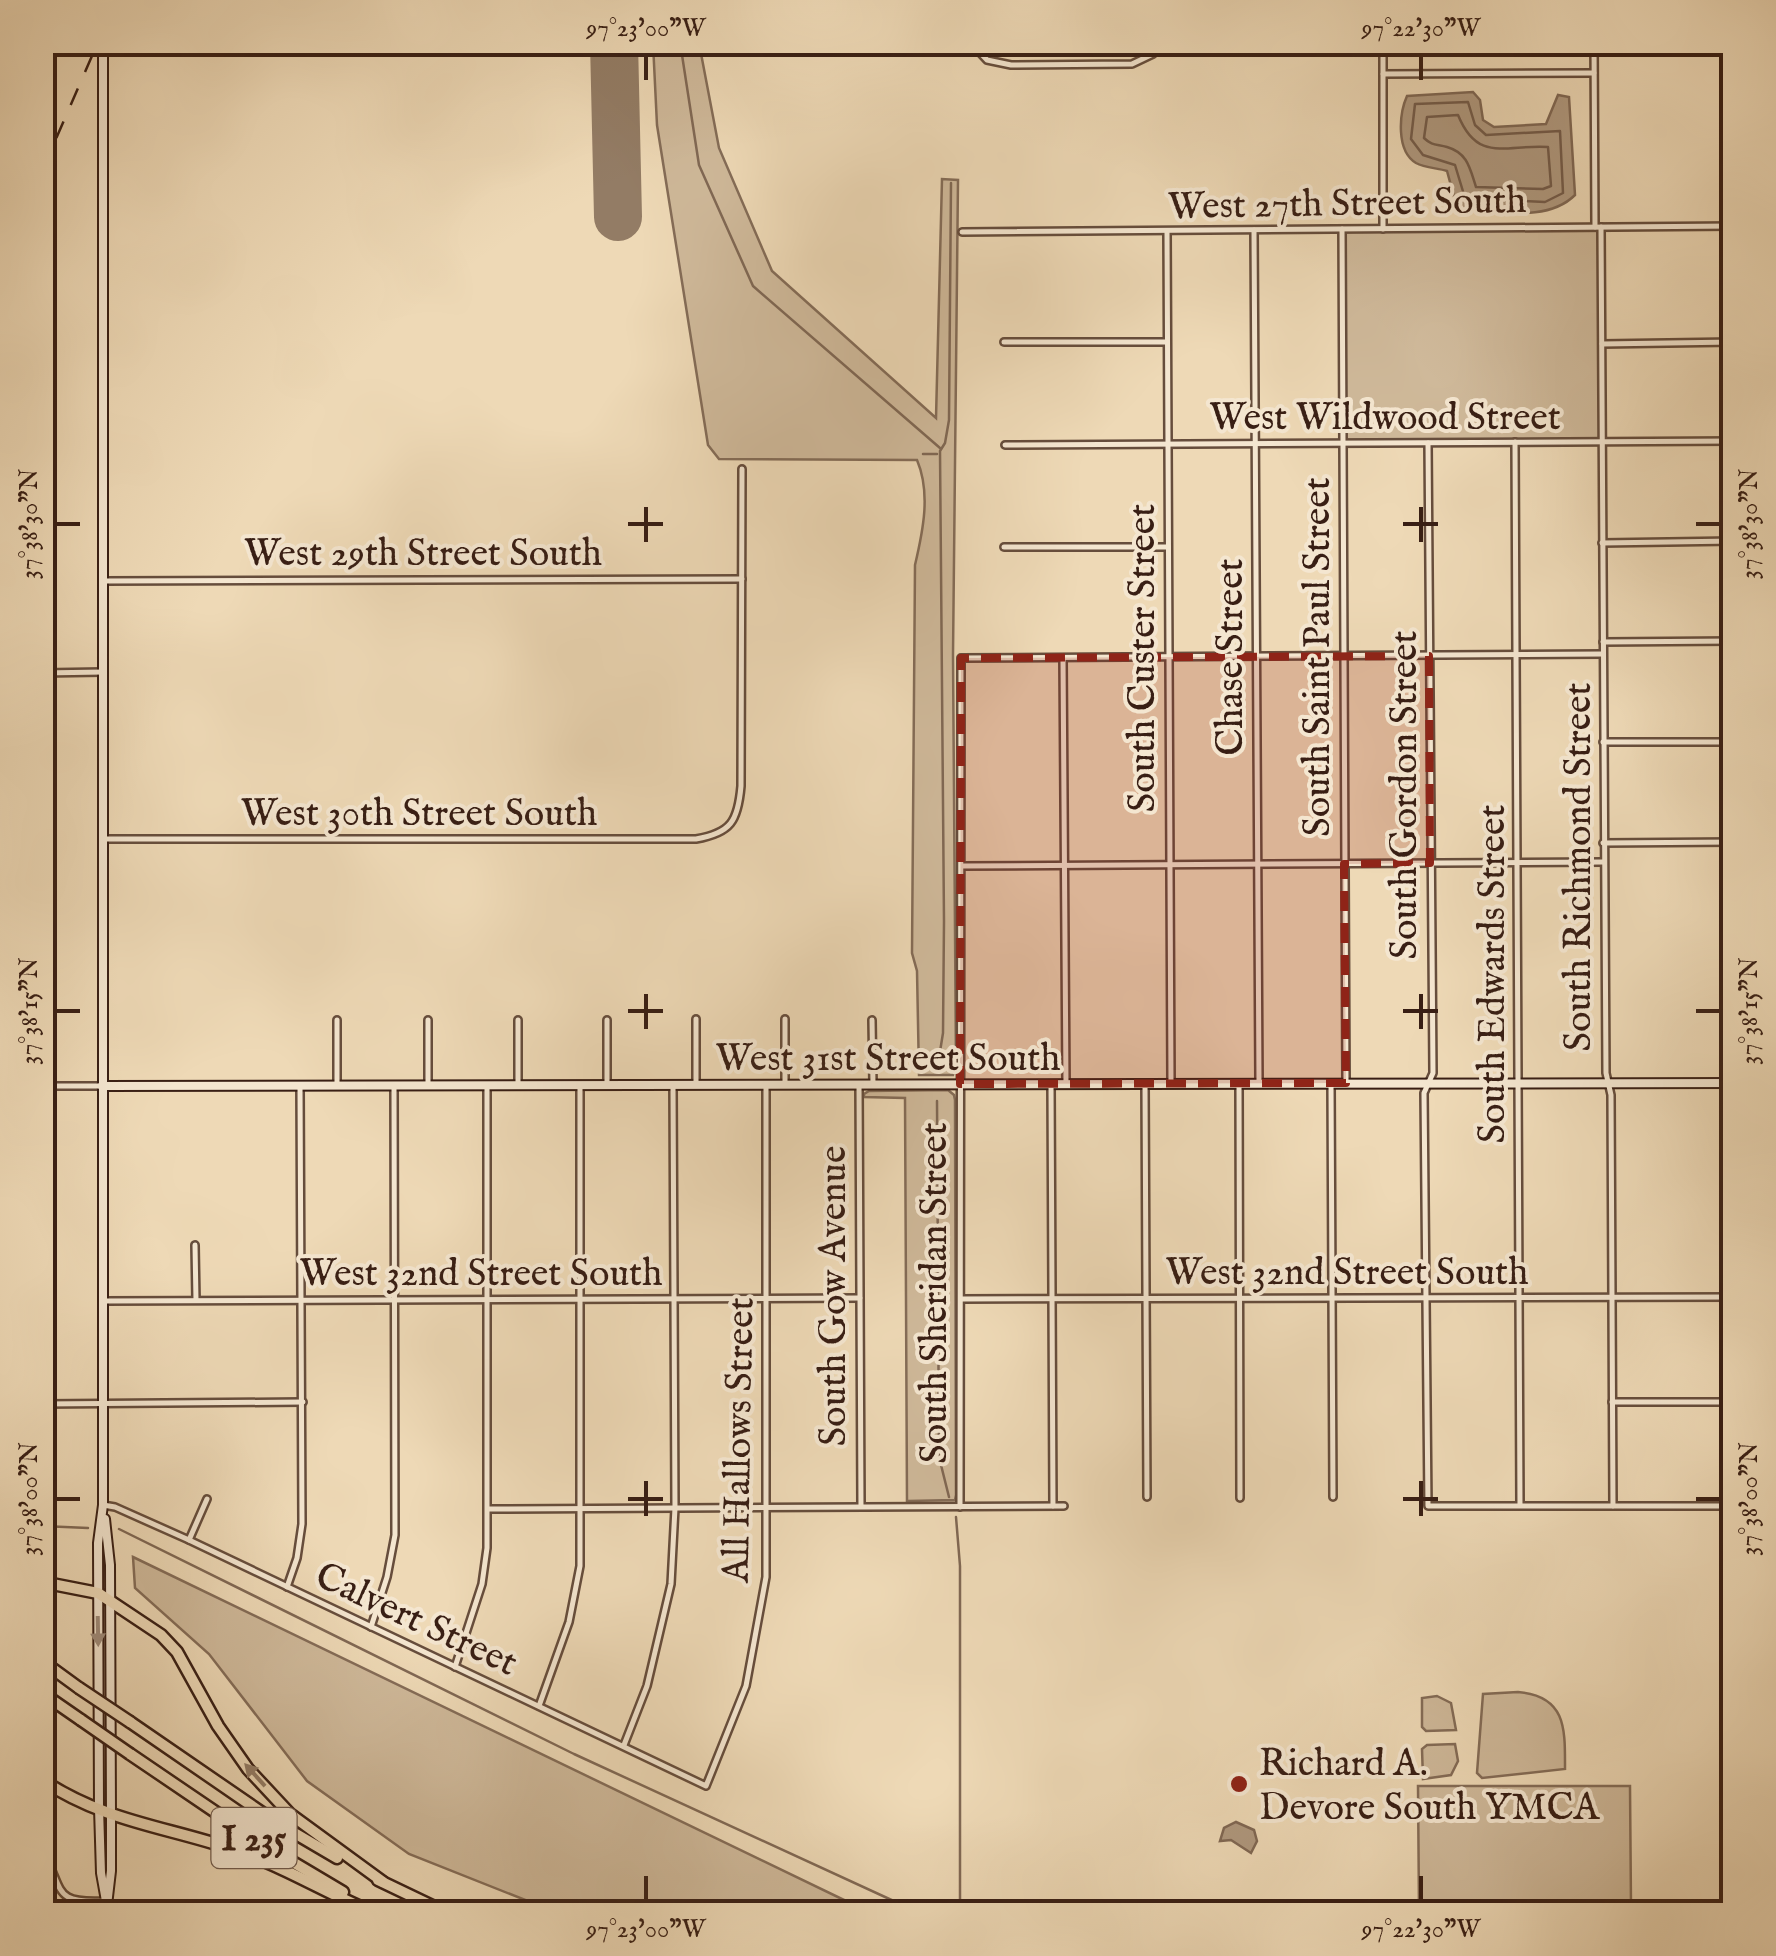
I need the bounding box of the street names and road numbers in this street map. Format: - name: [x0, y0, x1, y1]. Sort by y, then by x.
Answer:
- street label: West 27th Street South: [1167, 178, 1527, 232]
- street label: West Wildwood Street: [1209, 395, 1561, 443]
- street label: South Saint Paul Street: [1295, 477, 1343, 837]
- street label: South Custer Street: [1120, 504, 1168, 812]
- street label: West 29th Street South: [244, 531, 602, 579]
- street label: Chase Street: [1208, 558, 1256, 756]
- street label: South Gordon Street: [1382, 630, 1430, 960]
- street label: South Richmond Street: [1556, 682, 1604, 1052]
- street label: West 30th Street South: [241, 791, 597, 839]
- street label: South Edwards Street: [1470, 805, 1518, 1143]
- street label: West 31st Street South: [715, 1036, 1061, 1084]
- street label: South Sheridan Street: [912, 1122, 960, 1464]
- street label: South Gow Avenue: [811, 1146, 859, 1446]
- street label: West 32nd Street South: [1166, 1250, 1528, 1298]
- street label: West 32nd Street South: [300, 1251, 662, 1299]
- street label: All Hallows Street: [713, 1297, 766, 1584]
- street label: Calvert Street: [307, 1553, 524, 1688]
- road number: I 235: [212, 1808, 296, 1868]

